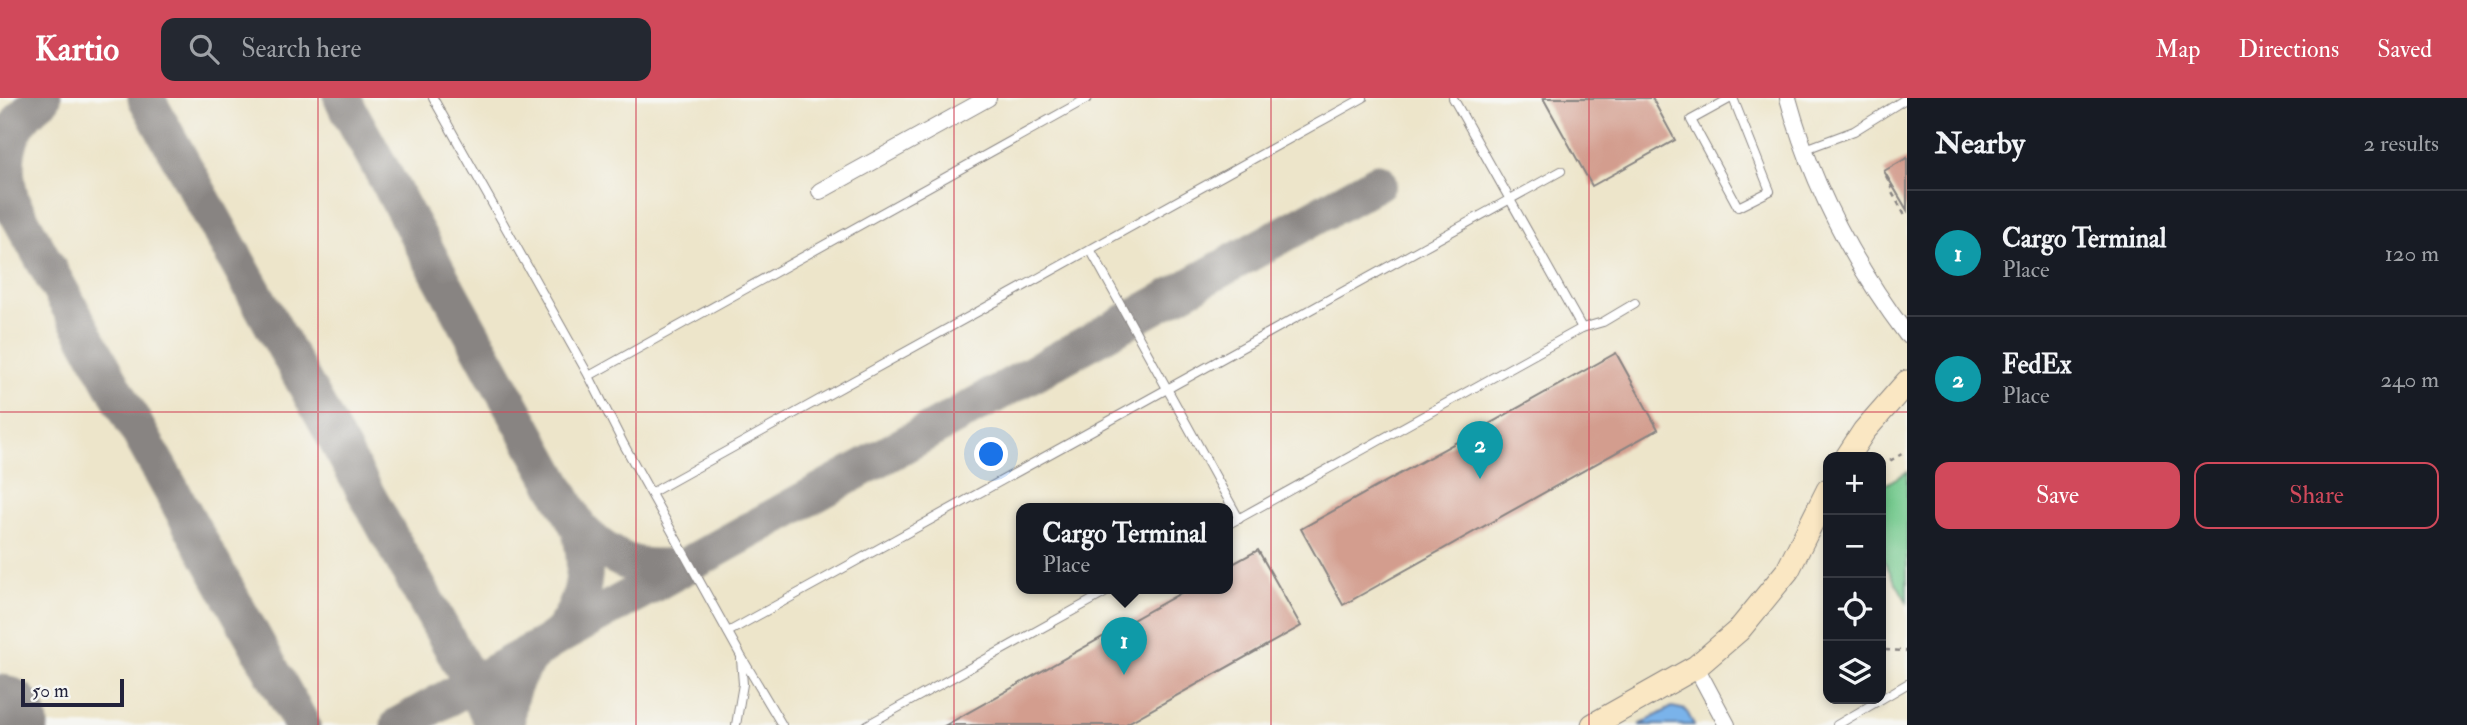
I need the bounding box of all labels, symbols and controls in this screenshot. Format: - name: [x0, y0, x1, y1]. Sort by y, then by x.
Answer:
- search box: [161, 18, 651, 81]
- text: Kartio: [35, 29, 119, 70]
- icon: search: [185, 30, 223, 68]
- text: Search here: [241, 33, 361, 65]
- text: Map: [2155, 34, 2200, 65]
- text: Directions: [2238, 34, 2339, 65]
- text: Saved: [2377, 34, 2432, 65]
- text: Nearby: [1935, 125, 2025, 162]
- text: 2 results: [2364, 129, 2439, 158]
- text: Cargo Terminal: [2002, 223, 2166, 255]
- text: 1: [1954, 239, 1962, 268]
- text: 120 m: [2385, 239, 2439, 268]
- text: Place: [2002, 255, 2050, 284]
- text: FedEx: [2002, 349, 2072, 381]
- text: 2: [1952, 365, 1964, 394]
- text: 240 m: [2380, 365, 2439, 394]
- text: Place: [2002, 381, 2050, 410]
- pin: 2: [1457, 421, 1503, 479]
- your location: [974, 437, 1008, 471]
- map controls: [1823, 452, 1886, 704]
- button: +: [1823, 452, 1886, 515]
- button: Save: [1935, 462, 2180, 529]
- button: Share: [2194, 462, 2439, 529]
- popup: [1016, 503, 1233, 594]
- button: −: [1823, 515, 1886, 578]
- text: Cargo Terminal: [1042, 518, 1207, 550]
- text: Place: [1042, 550, 1090, 579]
- button: locate: [1823, 578, 1886, 641]
- pin: 1: [1101, 617, 1147, 675]
- button: layers: [1823, 641, 1886, 704]
- scale bar: [21, 676, 124, 708]
- text: 50 m: [32, 679, 69, 703]

